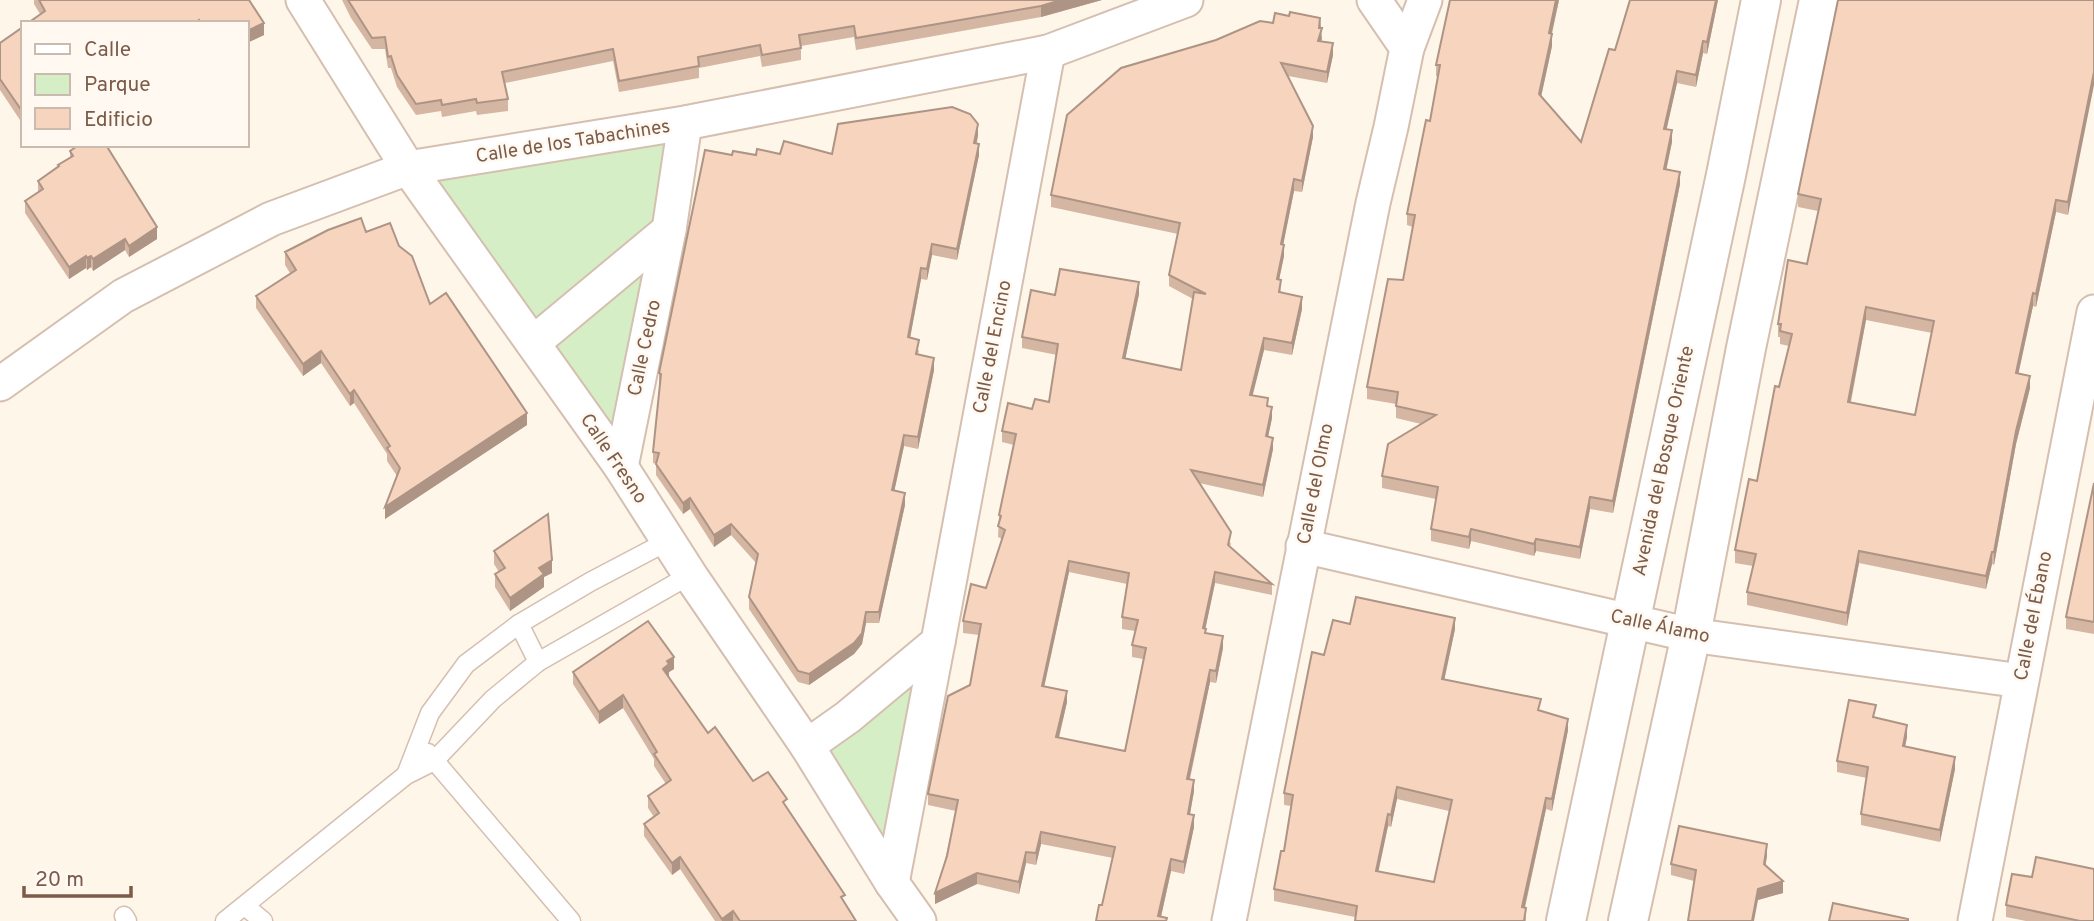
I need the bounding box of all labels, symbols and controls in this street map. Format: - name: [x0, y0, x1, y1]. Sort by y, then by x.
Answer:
- legend: [21, 21, 248, 147]
- text: Calle: [84, 37, 131, 64]
- text: Parque: [84, 72, 151, 99]
- text: Edificio: [84, 107, 153, 134]
- street label: Calle de los Tabachines: [474, 115, 672, 169]
- street label: Calle del Encino: [968, 278, 1018, 416]
- street label: Calle Cedro: [623, 298, 667, 398]
- street label: Avenida del Bosque Oriente: [1628, 344, 1700, 578]
- street label: Calle Fresno: [574, 409, 652, 509]
- street label: Calle del Olmo: [1292, 421, 1340, 547]
- street label: Calle del Ébano: [2009, 549, 2058, 683]
- street label: Calle Álamo: [1608, 604, 1712, 649]
- scale bar: [24, 855, 131, 899]
- text: 20 m: [35, 867, 84, 894]

